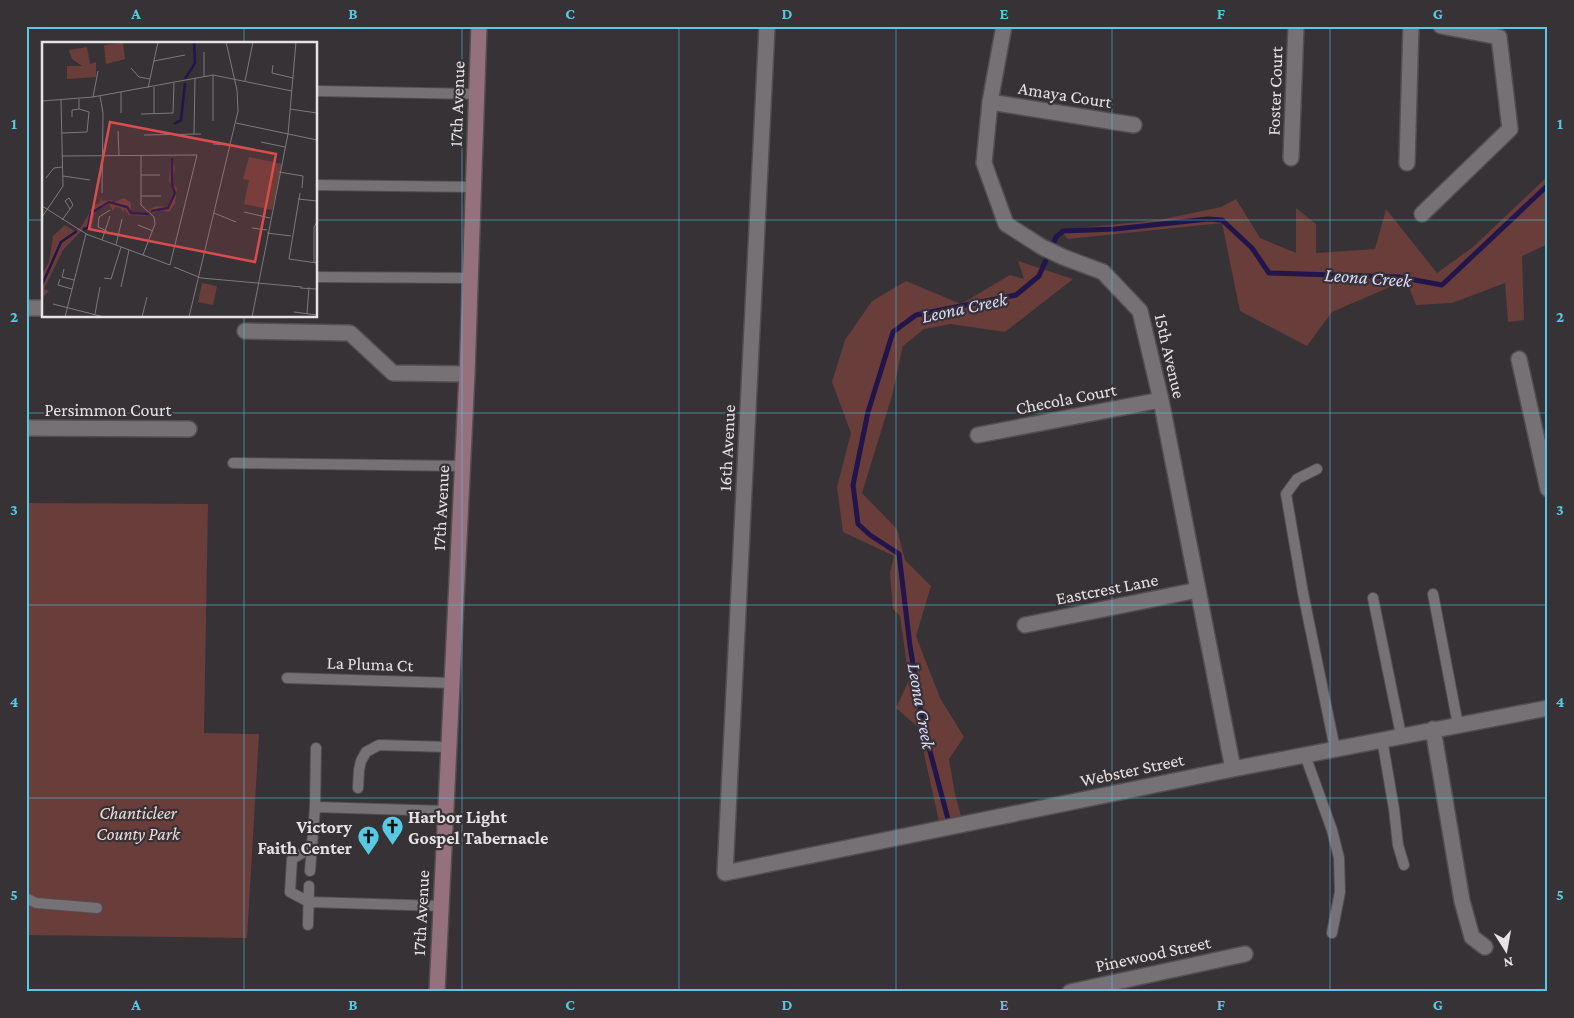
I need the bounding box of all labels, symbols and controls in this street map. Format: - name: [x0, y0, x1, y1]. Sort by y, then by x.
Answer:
- text: A: [130, 5, 141, 22]
- text: B: [348, 5, 358, 22]
- text: C: [565, 5, 575, 22]
- text: D: [781, 5, 793, 22]
- text: E: [999, 5, 1009, 22]
- text: F: [1217, 5, 1226, 22]
- text: G: [1433, 5, 1443, 22]
- inset map: [42, 42, 318, 318]
- street label: Foster Court: [1263, 45, 1287, 136]
- street label: 17th Avenue: [446, 60, 469, 147]
- street label: Amaya Court: [1017, 78, 1114, 112]
- text: 1: [11, 115, 17, 132]
- text: 1: [1557, 115, 1563, 132]
- water label: Leona Creek: [1324, 264, 1413, 291]
- water label: Leona Creek: [919, 288, 1010, 327]
- text: 2: [10, 308, 18, 325]
- text: 2: [1556, 308, 1564, 325]
- street label: 15th Avenue: [1151, 312, 1189, 400]
- street label: Checola Court: [1014, 379, 1119, 419]
- street label: Persimmon Court: [45, 400, 172, 420]
- street label: 16th Avenue: [715, 404, 739, 492]
- street label: 17th Avenue: [429, 464, 453, 552]
- text: 3: [10, 501, 18, 518]
- text: 3: [1556, 501, 1564, 518]
- street label: Eastcrest Lane: [1054, 569, 1160, 609]
- street label: La Pluma Ct: [326, 652, 415, 676]
- water label: Leona Creek: [904, 661, 940, 751]
- text: 4: [10, 693, 19, 710]
- text: 4: [1556, 693, 1565, 710]
- street label: Webster Street: [1078, 749, 1187, 791]
- park label: Chanticleer County Park: [96, 803, 181, 844]
- place label: Harbor Light Gospel Tabernacle: [408, 807, 548, 848]
- church icon: Harbor Light Gospel Tabernacle: [380, 815, 404, 846]
- place label: Victory Faith Center: [257, 817, 352, 858]
- church icon: Victory Faith Center: [356, 825, 380, 856]
- street label: 17th Avenue: [409, 869, 433, 957]
- text: 5: [10, 886, 18, 903]
- text: 5: [1556, 886, 1564, 903]
- north arrow: [1482, 926, 1532, 976]
- street label: Pinewood Street: [1094, 932, 1213, 976]
- text: N: [1502, 954, 1515, 972]
- text: A: [130, 996, 141, 1013]
- text: B: [348, 996, 358, 1013]
- text: C: [565, 996, 575, 1013]
- text: D: [781, 996, 793, 1013]
- text: E: [999, 996, 1009, 1013]
- text: F: [1217, 996, 1226, 1013]
- text: G: [1433, 996, 1443, 1013]

